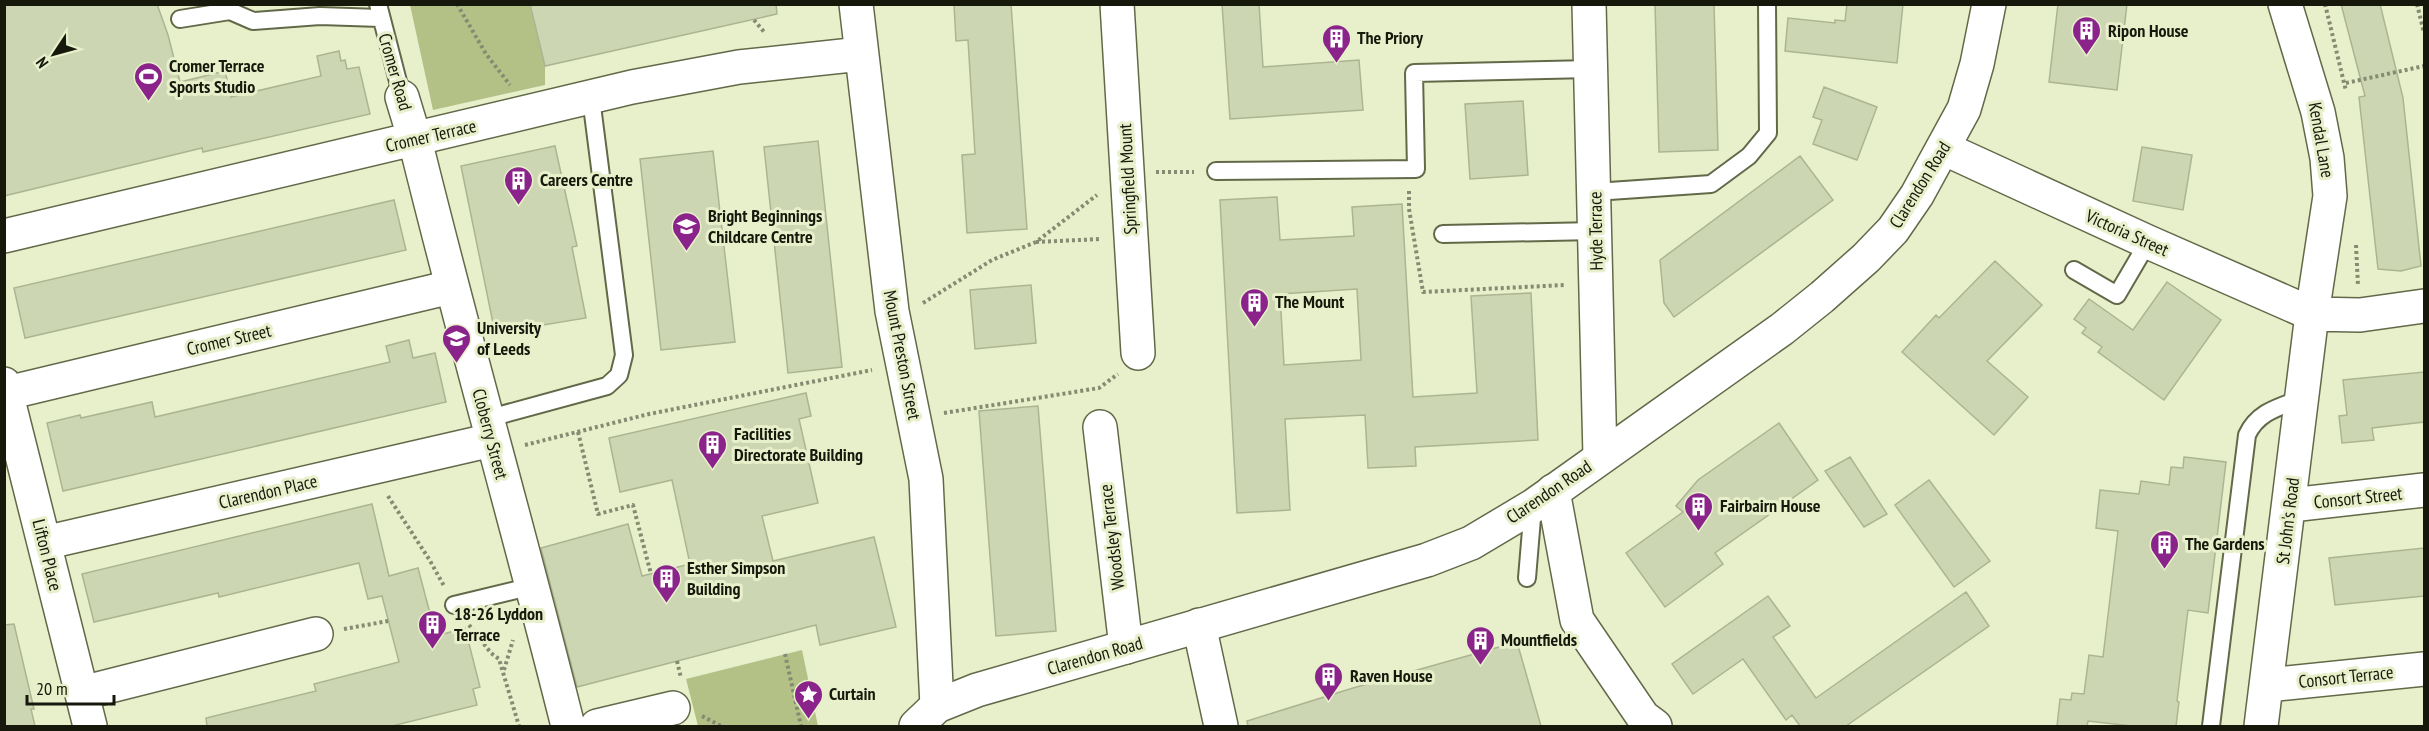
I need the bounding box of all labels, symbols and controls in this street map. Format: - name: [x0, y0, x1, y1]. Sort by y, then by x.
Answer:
- building icon: Ripon House: [2071, 15, 2103, 57]
- place label: Ripon House: [2108, 19, 2189, 42]
- building icon: The Priory: [1320, 22, 1352, 64]
- north arrow: [24, 24, 84, 84]
- place label: The Priory: [1357, 26, 1424, 49]
- street label: Cromer Road: [373, 31, 417, 113]
- text: N: [31, 53, 52, 72]
- place label: Cromer Terrace Sports Studio: [169, 54, 265, 98]
- sports icon: Cromer Terrace Sports Studio: [132, 60, 164, 102]
- street label: Kendal Lane: [2304, 100, 2339, 179]
- street label: Cromer Terrace: [383, 114, 478, 157]
- street label: Springfield Mount: [1113, 123, 1142, 235]
- street label: Clarendon Road: [1884, 137, 1955, 232]
- building icon: Careers Centre: [503, 164, 535, 206]
- place label: Careers Centre: [540, 168, 633, 191]
- street label: Hyde Terrace: [1583, 191, 1608, 271]
- place label: Bright Beginnings Childcare Centre: [708, 204, 822, 248]
- street label: Victoria Street: [2081, 204, 2172, 261]
- school or university icon: Bright Beginnings Childcare Centre: [671, 210, 703, 252]
- building icon: The Mount: [1238, 286, 1270, 328]
- street label: Mount Preston Street: [879, 288, 926, 422]
- place label: The Mount: [1275, 290, 1345, 313]
- place label: University of Leeds: [477, 316, 542, 360]
- street label: Cromer Street: [184, 319, 273, 360]
- school or university icon: University of Leeds: [440, 322, 472, 364]
- street label: Cloberry Street: [467, 386, 514, 482]
- place label: Facilities Directorate Building: [734, 422, 863, 466]
- building icon: Facilities Directorate Building: [697, 428, 729, 470]
- street label: Clarendon Road: [1502, 455, 1596, 528]
- street label: Clarendon Place: [216, 469, 319, 514]
- street label: St John's Road: [2271, 476, 2304, 566]
- street label: Consort Street: [2313, 481, 2403, 514]
- street label: Woodsley Terrace: [1094, 483, 1129, 591]
- building icon: Fairbairn House: [1683, 490, 1715, 532]
- place label: Fairbairn House: [1720, 494, 1821, 517]
- street label: Lifton Place: [27, 517, 67, 593]
- building icon: The Gardens: [2148, 528, 2180, 570]
- place label: The Gardens: [2185, 532, 2265, 555]
- place label: Esther Simpson Building: [687, 556, 785, 600]
- building icon: Esther Simpson Building: [650, 562, 682, 604]
- place label: 18-26 Lyddon Terrace: [454, 602, 543, 646]
- building icon: 18-26 Lyddon Terrace: [417, 608, 449, 650]
- building icon: Mountfields: [1464, 624, 1496, 666]
- place label: Mountfields: [1501, 628, 1577, 651]
- street label: Clarendon Road: [1045, 631, 1145, 680]
- building icon: Raven House: [1313, 660, 1345, 702]
- street label: Consort Terrace: [2297, 660, 2394, 693]
- place label: Raven House: [1350, 664, 1433, 687]
- scale bar: [27, 668, 114, 706]
- text: 20 m: [36, 677, 68, 700]
- place icon: Curtain: [792, 678, 824, 720]
- place label: Curtain: [829, 682, 876, 705]

